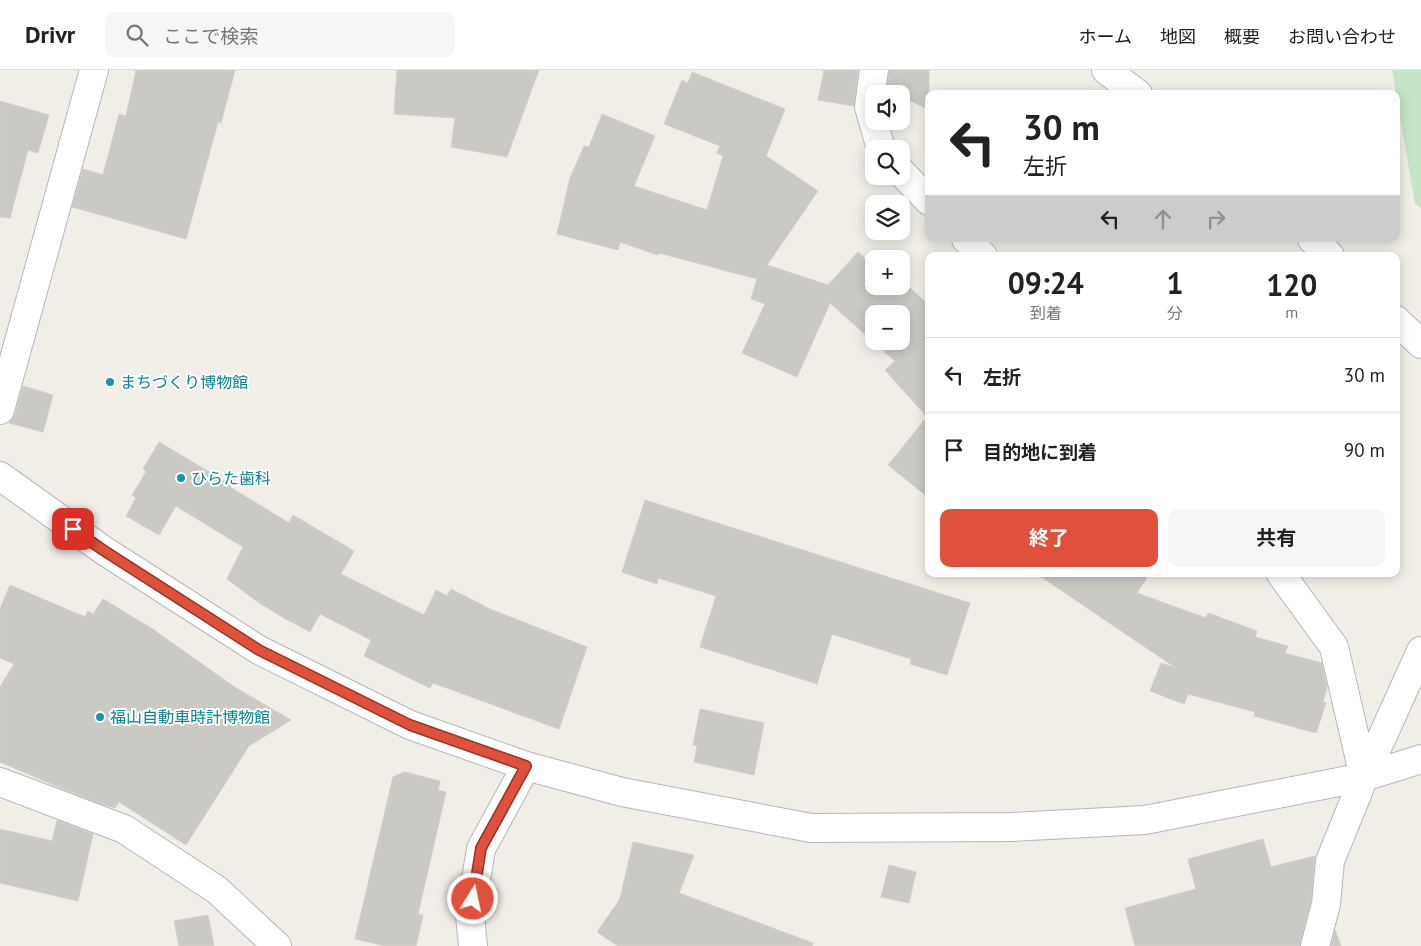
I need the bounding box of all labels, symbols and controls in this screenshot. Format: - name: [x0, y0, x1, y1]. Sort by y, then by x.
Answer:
- search box: [105, 12, 455, 57]
- text: Drivr: [25, 19, 75, 50]
- icon: search: [123, 21, 151, 49]
- text: ここで検索: [163, 24, 258, 48]
- text: ホーム: [1079, 25, 1132, 48]
- text: 地図: [1160, 25, 1196, 48]
- text: 概要: [1224, 25, 1260, 48]
- text: お問い合わせ: [1288, 25, 1396, 48]
- map controls: [865, 85, 910, 350]
- button: sound: [865, 85, 910, 130]
- text: 30 m: [1023, 104, 1100, 150]
- icon: left: [940, 110, 1005, 175]
- button: search: [865, 140, 910, 185]
- text: 左折: [1023, 152, 1067, 180]
- button: layers: [865, 195, 910, 240]
- icon: left: [1096, 205, 1124, 233]
- icon: ahead: [1149, 205, 1177, 233]
- icon: right: [1202, 205, 1230, 233]
- button: +: [865, 250, 910, 295]
- text: 09:24: [1008, 263, 1084, 302]
- text: 1: [1167, 263, 1184, 302]
- text: 120: [1266, 265, 1317, 304]
- text: m: [1285, 302, 1298, 322]
- text: 到着: [1030, 303, 1062, 323]
- text: 分: [1167, 303, 1183, 323]
- button: −: [865, 305, 910, 350]
- icon: left: [940, 361, 968, 389]
- text: 30 m: [1344, 363, 1385, 387]
- text: 左折: [983, 365, 1021, 389]
- place label: まちづくり博物館: [120, 372, 248, 392]
- marker: まちづくり博物館: [104, 376, 116, 388]
- icon: arrive: [940, 436, 968, 464]
- text: 90 m: [1344, 438, 1385, 462]
- text: 目的地に到着: [983, 440, 1097, 464]
- place label: ひらた歯科: [191, 468, 271, 488]
- marker: ひらた歯科: [175, 472, 187, 484]
- pin: [52, 508, 94, 550]
- button: 終了: [940, 509, 1158, 567]
- button: 共有: [1168, 509, 1385, 567]
- icon: arrive: [59, 515, 87, 543]
- place label: 福山自動車時計博物館: [110, 707, 270, 727]
- marker: 福山自動車時計博物館: [94, 711, 106, 723]
- position arrow: [446, 872, 498, 924]

